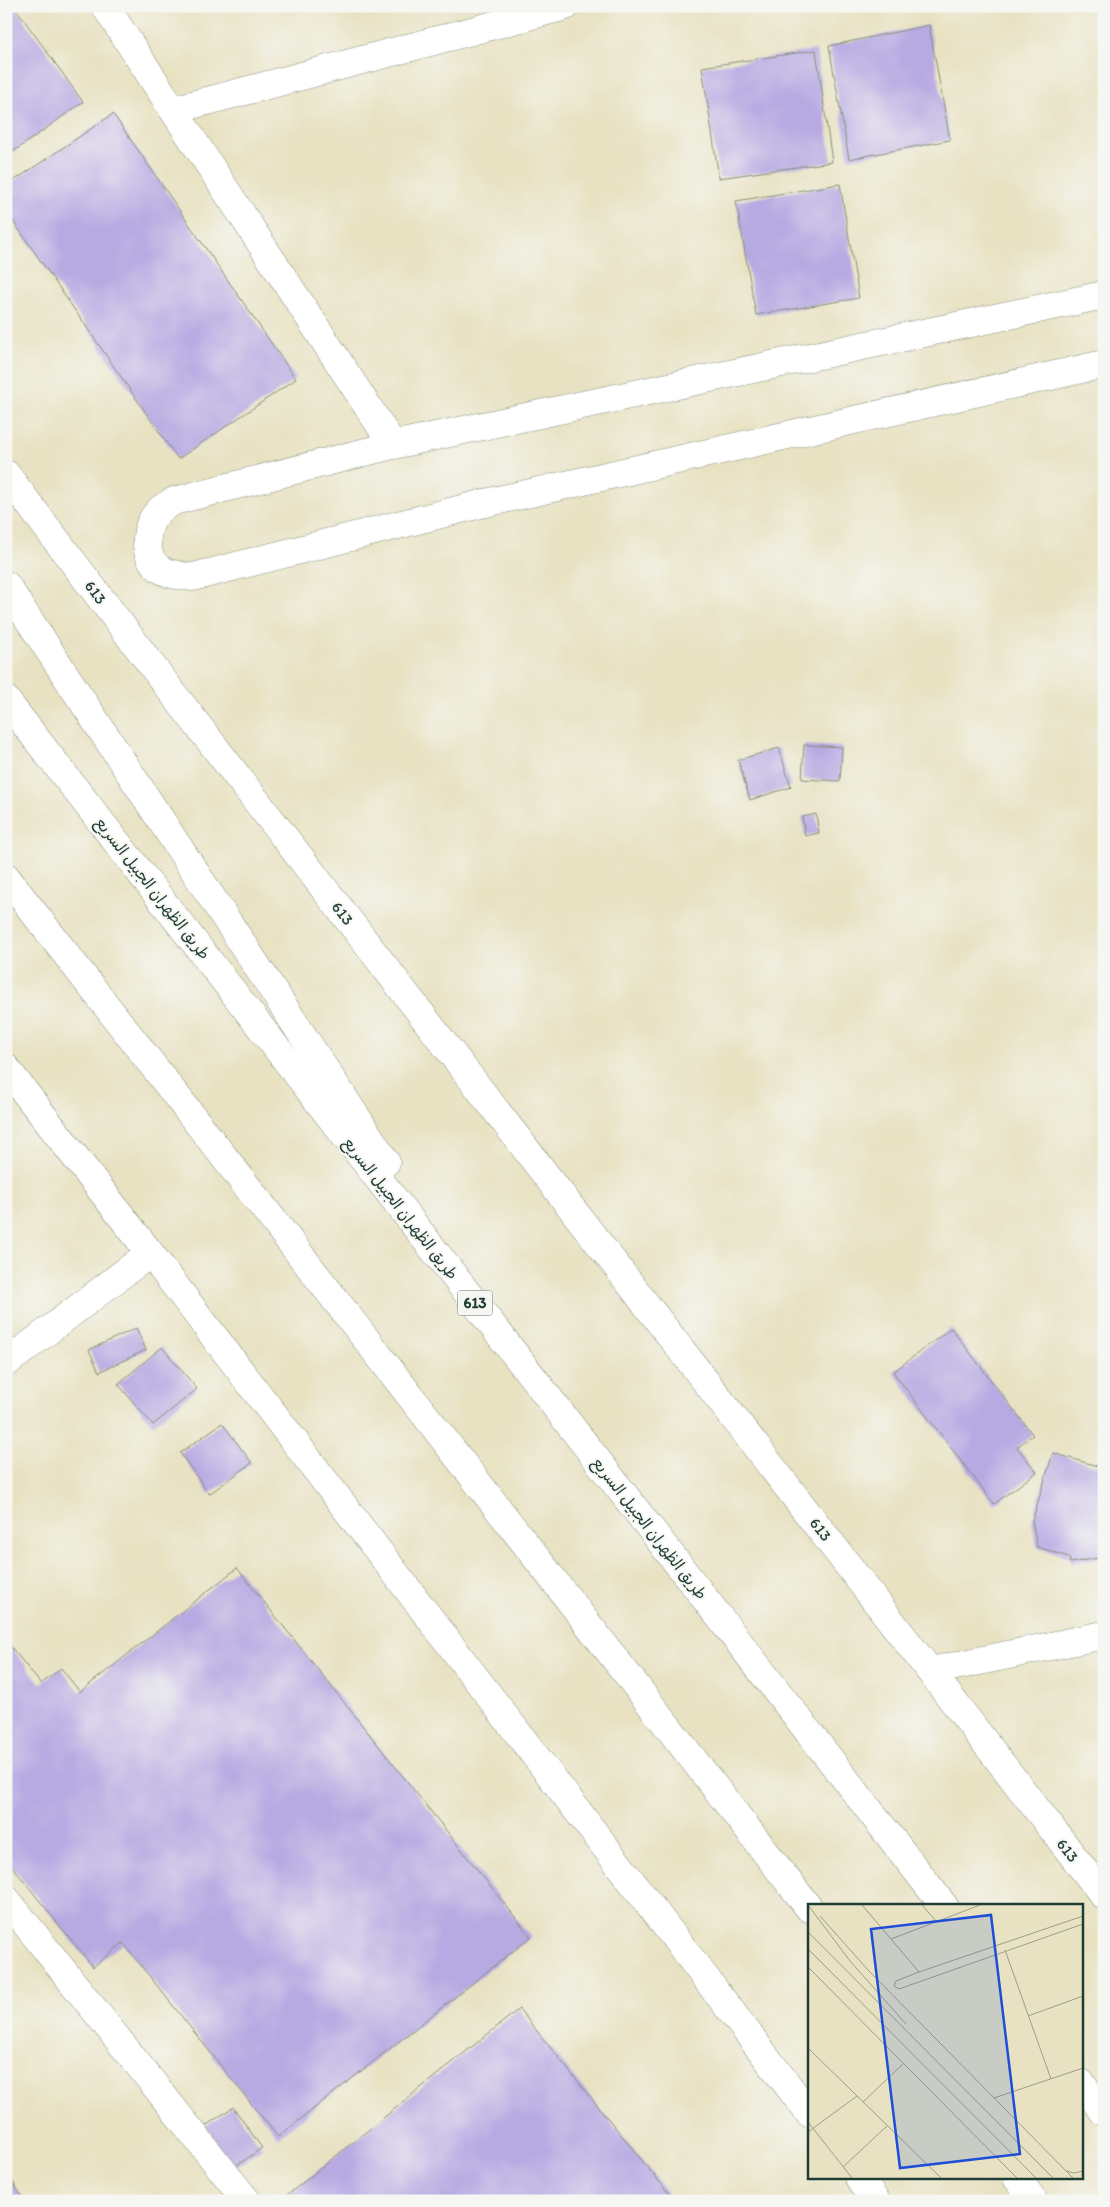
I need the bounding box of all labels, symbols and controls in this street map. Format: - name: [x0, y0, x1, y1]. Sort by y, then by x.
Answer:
- street label: 613: [81, 577, 111, 608]
- street label: طريق الظهران الجبيل السريع: [90, 813, 214, 964]
- street label: 613: [328, 898, 358, 929]
- street label: طريق الظهران الجبيل السريع: [338, 1133, 462, 1284]
- road number: 613: [458, 1290, 492, 1316]
- street label: طريق الظهران الجبيل السريع: [587, 1453, 711, 1604]
- street label: 613: [806, 1514, 836, 1545]
- street label: 613: [1053, 1835, 1083, 1866]
- inset map: [808, 1904, 1082, 2180]

